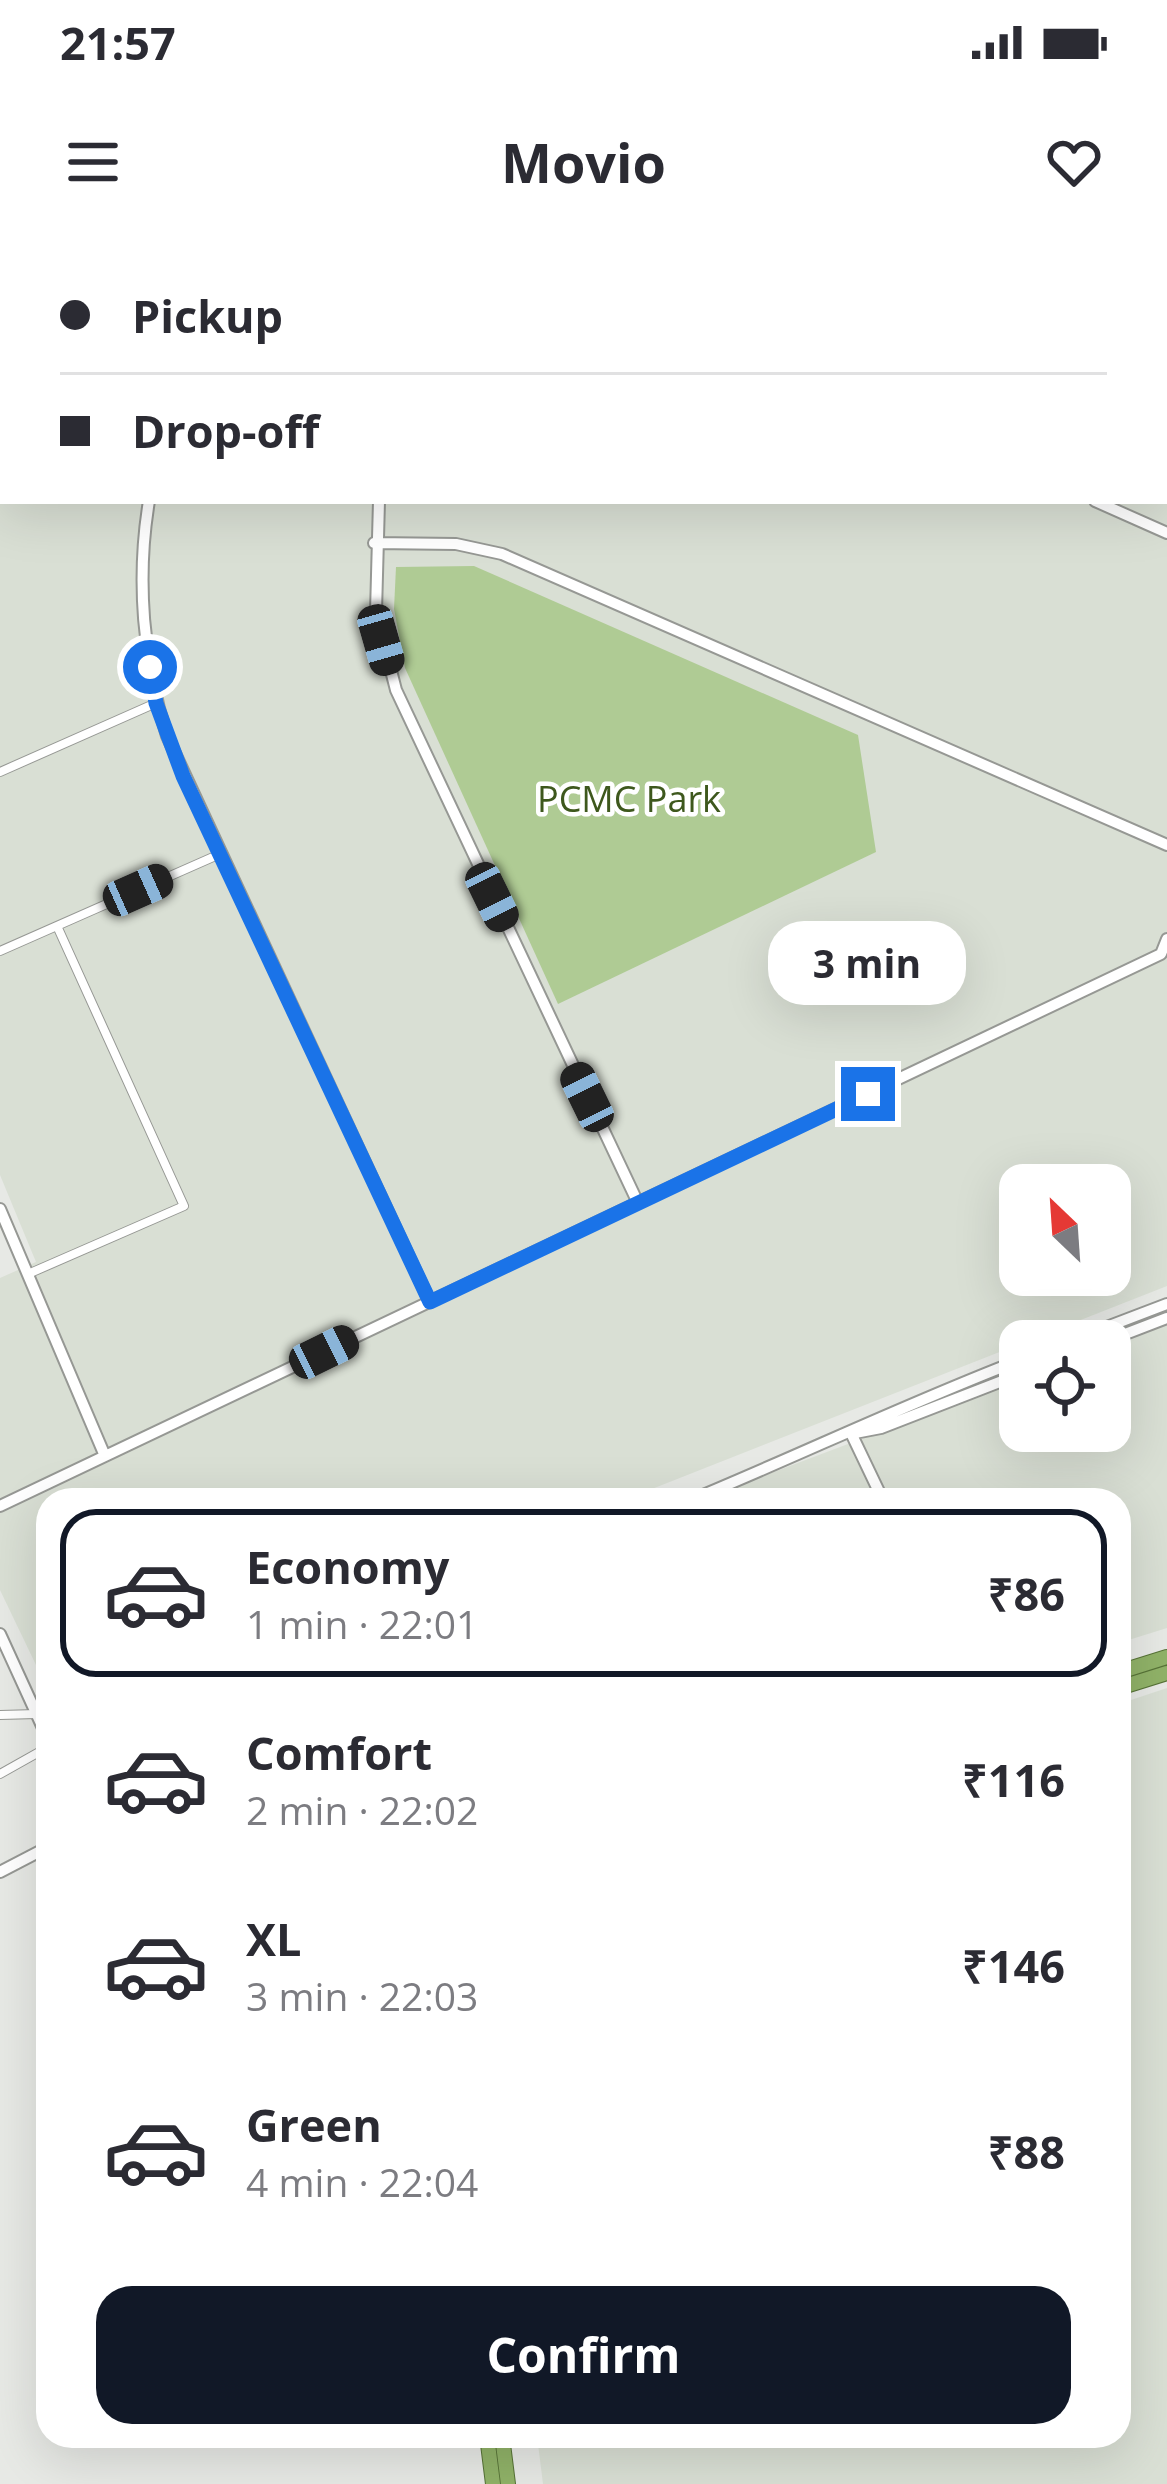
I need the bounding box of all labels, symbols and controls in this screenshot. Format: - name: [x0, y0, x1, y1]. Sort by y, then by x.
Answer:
- text: 21:57: [60, 12, 176, 73]
- text: Movio: [501, 125, 666, 199]
- icon: menu: [60, 129, 126, 195]
- icon: heart: [1041, 129, 1107, 195]
- text: Pickup: [132, 285, 283, 346]
- text: Drop-off: [132, 400, 319, 461]
- car: [354, 600, 408, 680]
- route start: [123, 640, 177, 694]
- park label: PCMC Park: [537, 774, 721, 823]
- car: [460, 857, 524, 937]
- car: [98, 859, 178, 921]
- callout: 3 min: [769, 920, 967, 1004]
- text: 3 min: [813, 936, 921, 989]
- car: [555, 1057, 619, 1137]
- route end: [841, 1067, 895, 1121]
- north arrow: [999, 1164, 1131, 1296]
- map controls: [999, 1164, 1131, 1452]
- car: [284, 1320, 364, 1384]
- button: locate: [999, 1320, 1131, 1452]
- text: Economy: [246, 1536, 449, 1597]
- icon: car: [102, 1539, 210, 1647]
- text: ₹86: [988, 1563, 1065, 1624]
- text: 1 min · 22:01: [246, 1597, 478, 1650]
- text: Comfort: [246, 1722, 432, 1783]
- icon: car: [102, 1725, 210, 1833]
- text: ₹116: [962, 1749, 1065, 1810]
- text: 2 min · 22:02: [246, 1783, 478, 1836]
- text: XL: [246, 1908, 301, 1969]
- icon: car: [102, 1911, 210, 2019]
- text: ₹146: [962, 1935, 1065, 1996]
- text: 3 min · 22:03: [246, 1969, 478, 2022]
- text: Green: [246, 2094, 382, 2155]
- icon: car: [102, 2097, 210, 2205]
- text: ₹88: [988, 2121, 1065, 2182]
- text: 4 min · 22:04: [246, 2155, 478, 2208]
- button: Confirm: [96, 2286, 1071, 2424]

